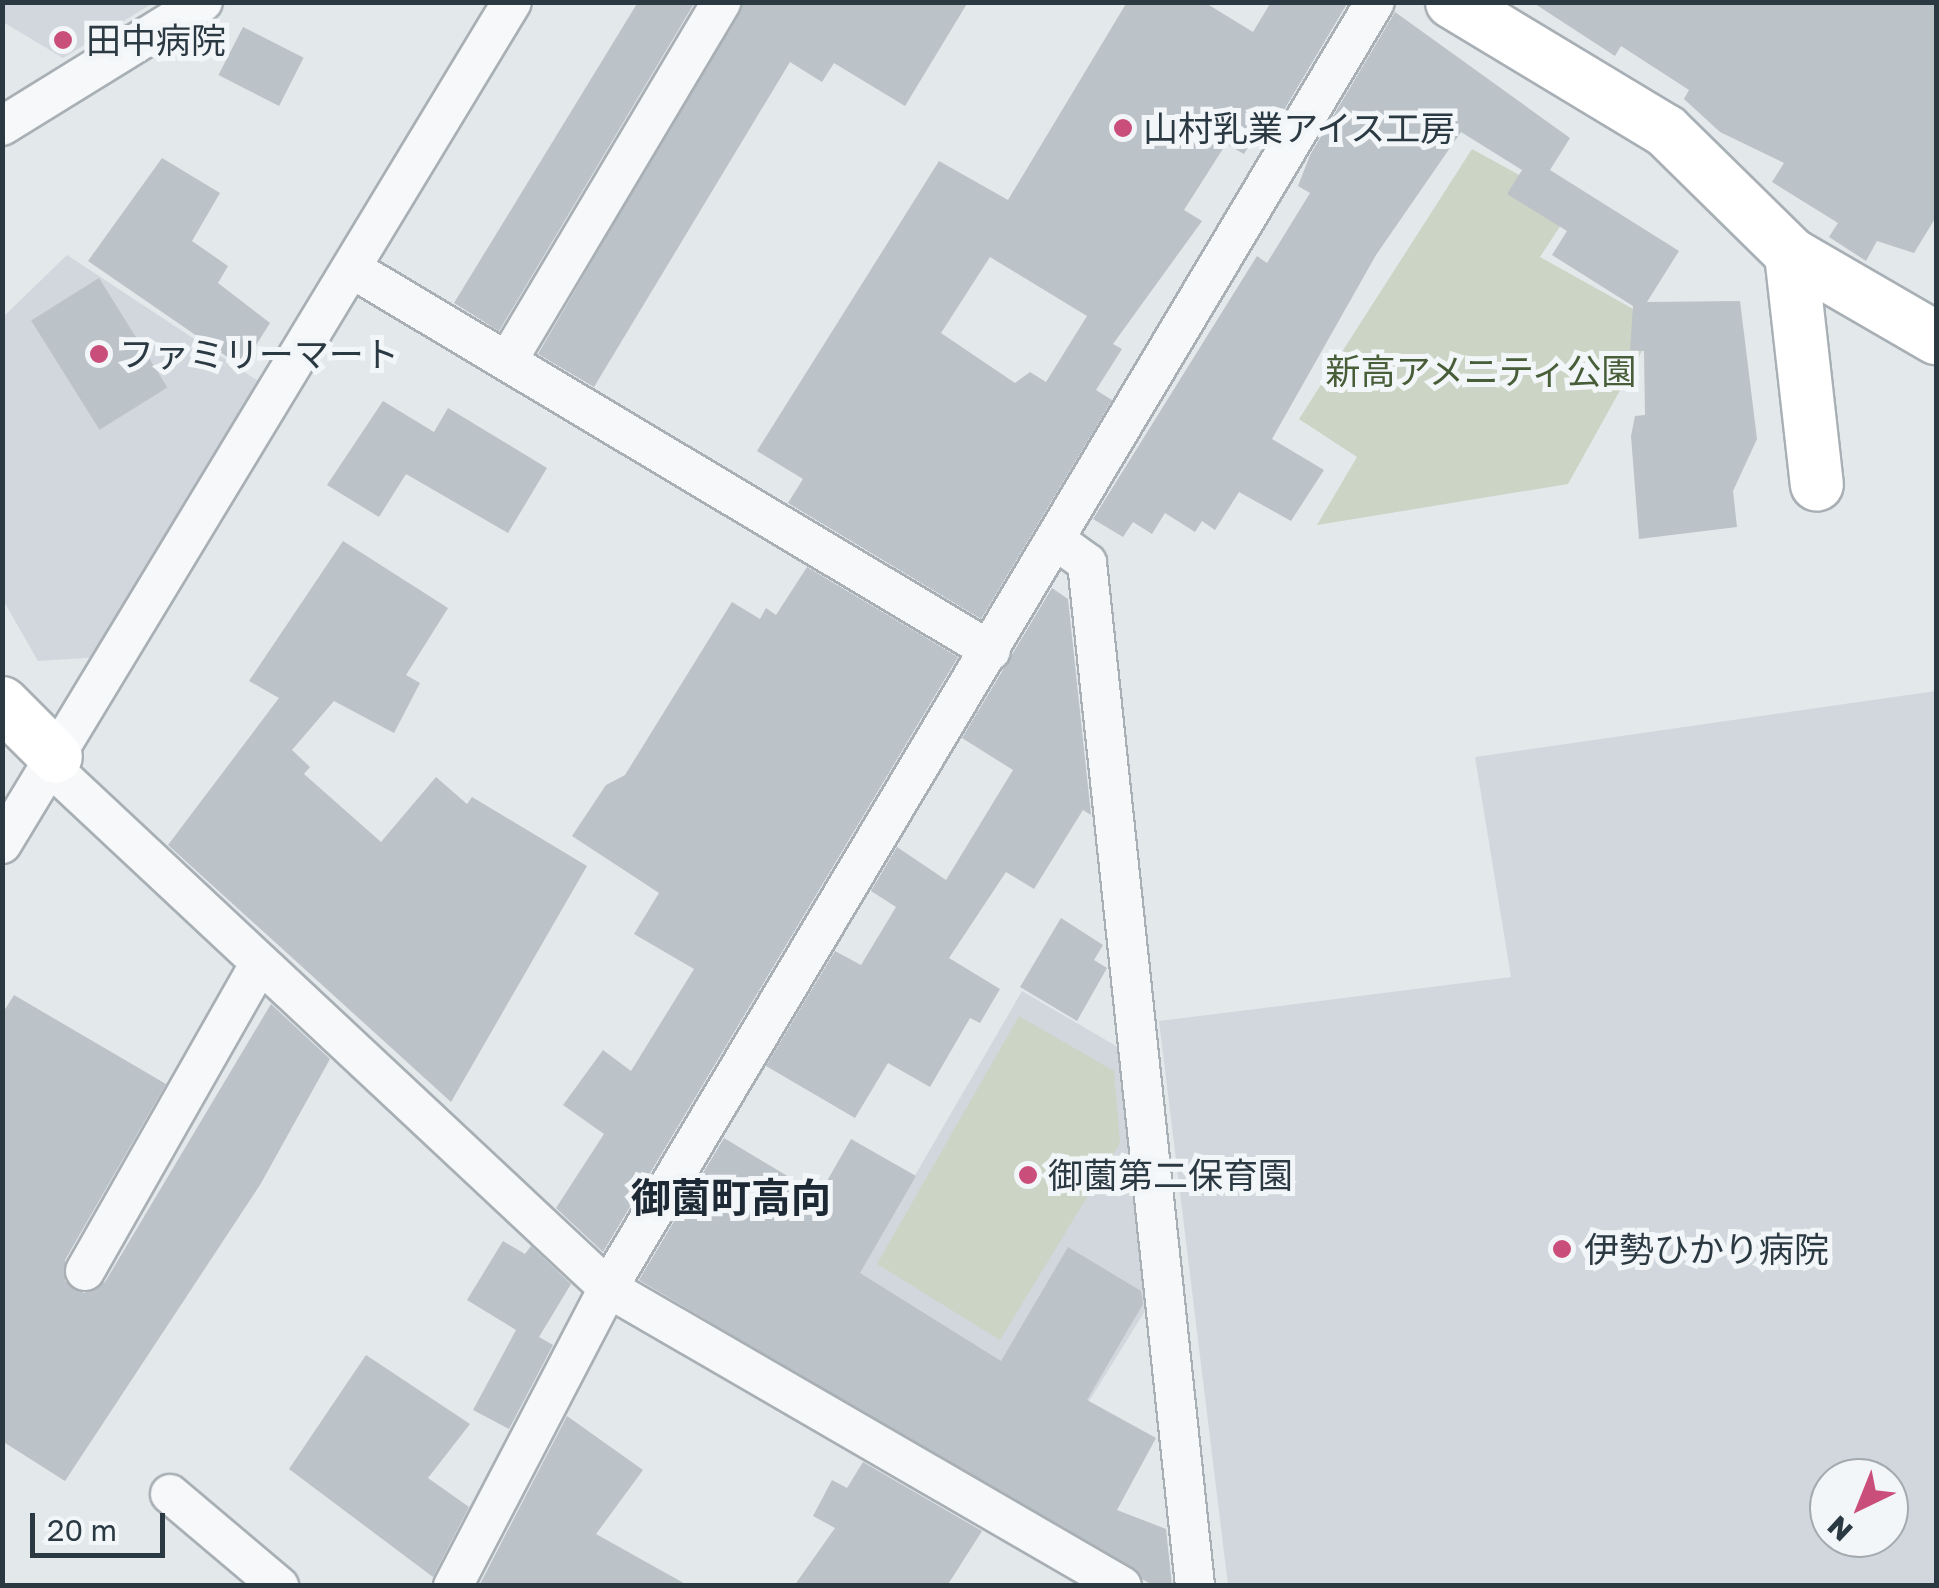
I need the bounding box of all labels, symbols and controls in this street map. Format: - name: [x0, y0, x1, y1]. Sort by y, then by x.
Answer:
- place label: 田中病院: [86, 19, 226, 61]
- marker: 田中病院: [50, 27, 76, 53]
- place label: 山村乳業アイス工房: [1143, 107, 1458, 149]
- marker: 山村乳業アイス工房: [1112, 117, 1134, 139]
- place label: ファミリーマート: [119, 333, 399, 375]
- marker: ファミリーマート: [88, 343, 110, 365]
- park label: 新高アメニティ公園: [1324, 350, 1638, 392]
- place label: 御薗第二保育園: [1048, 1154, 1293, 1196]
- marker: 御薗第二保育園: [1017, 1164, 1039, 1186]
- district label: 御薗町高向: [631, 1173, 831, 1221]
- place label: 伊勢ひかり病院: [1584, 1228, 1829, 1270]
- marker: 伊勢ひかり病院: [1549, 1236, 1575, 1262]
- north arrow: [1809, 1458, 1909, 1558]
- scale bar: [35, 1493, 170, 1555]
- text: N: [1821, 1510, 1859, 1548]
- text: 20 m: [47, 1512, 117, 1548]

